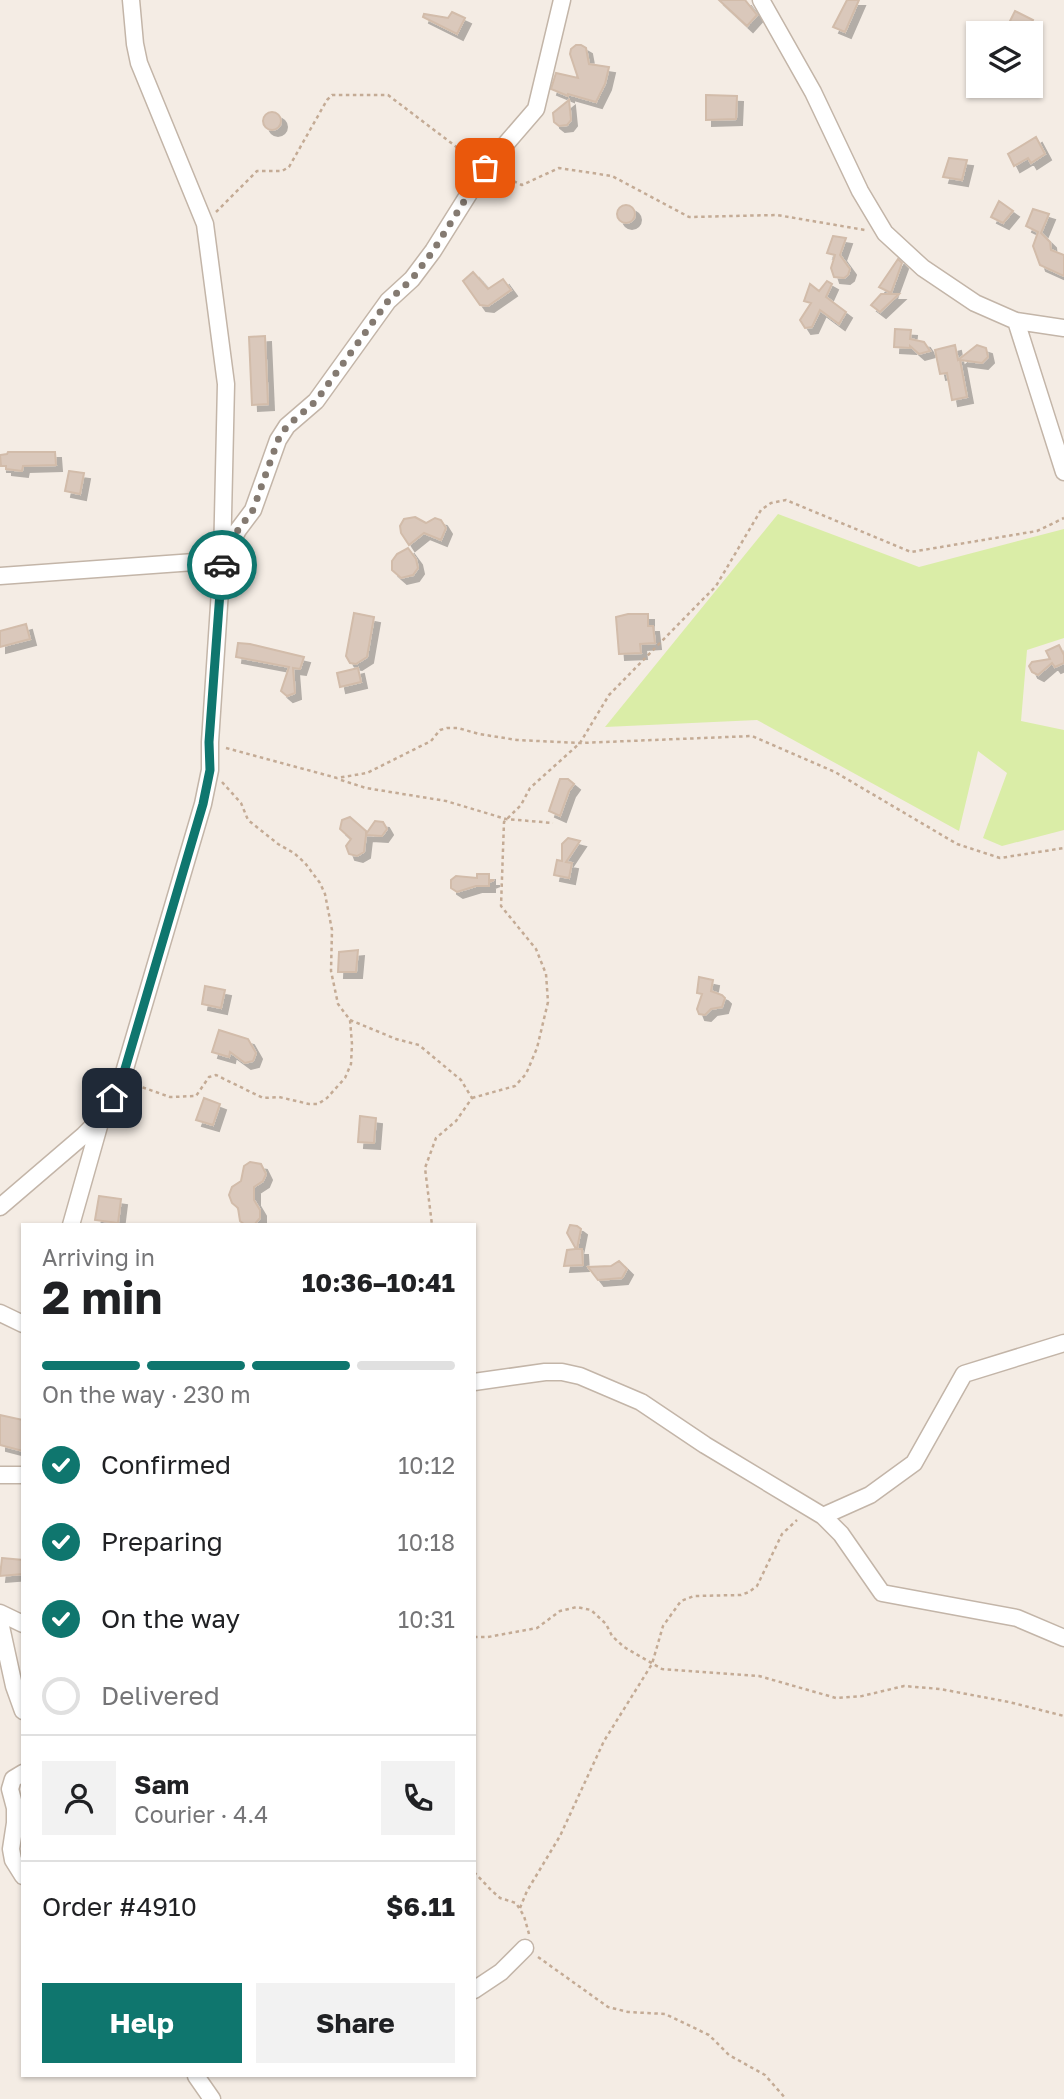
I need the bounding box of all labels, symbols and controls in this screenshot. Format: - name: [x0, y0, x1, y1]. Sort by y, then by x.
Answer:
- map controls: [966, 21, 1043, 98]
- button: layers: [966, 21, 1043, 98]
- pin: [455, 138, 515, 198]
- icon: bag: [466, 149, 504, 187]
- courier: [187, 530, 257, 600]
- icon: car: [203, 546, 241, 584]
- pin: [82, 1068, 142, 1128]
- icon: home: [93, 1079, 131, 1117]
- text: Arriving in: [42, 1243, 155, 1271]
- text: 10:36–10:41: [302, 1267, 455, 1298]
- text: 2 min: [42, 1269, 162, 1324]
- text: On the way · 230 m: [42, 1380, 251, 1408]
- icon: check: [42, 1446, 80, 1484]
- text: Confirmed: [101, 1449, 231, 1480]
- text: 10:12: [398, 1451, 455, 1479]
- icon: check: [42, 1523, 80, 1561]
- text: Preparing: [101, 1526, 223, 1557]
- text: 10:18: [398, 1528, 455, 1556]
- icon: check: [42, 1600, 80, 1638]
- text: On the way: [101, 1603, 240, 1634]
- text: 10:31: [398, 1605, 455, 1633]
- text: Delivered: [101, 1680, 220, 1711]
- button: person: [42, 1761, 116, 1835]
- button: phone: [381, 1761, 455, 1835]
- text: Sam: [134, 1769, 189, 1800]
- text: Courier · 4.4: [134, 1800, 268, 1828]
- text: Order #4910: [42, 1891, 197, 1922]
- text: $6.11: [386, 1891, 455, 1922]
- button: Help: [42, 1983, 242, 2063]
- button: Share: [256, 1983, 455, 2063]

